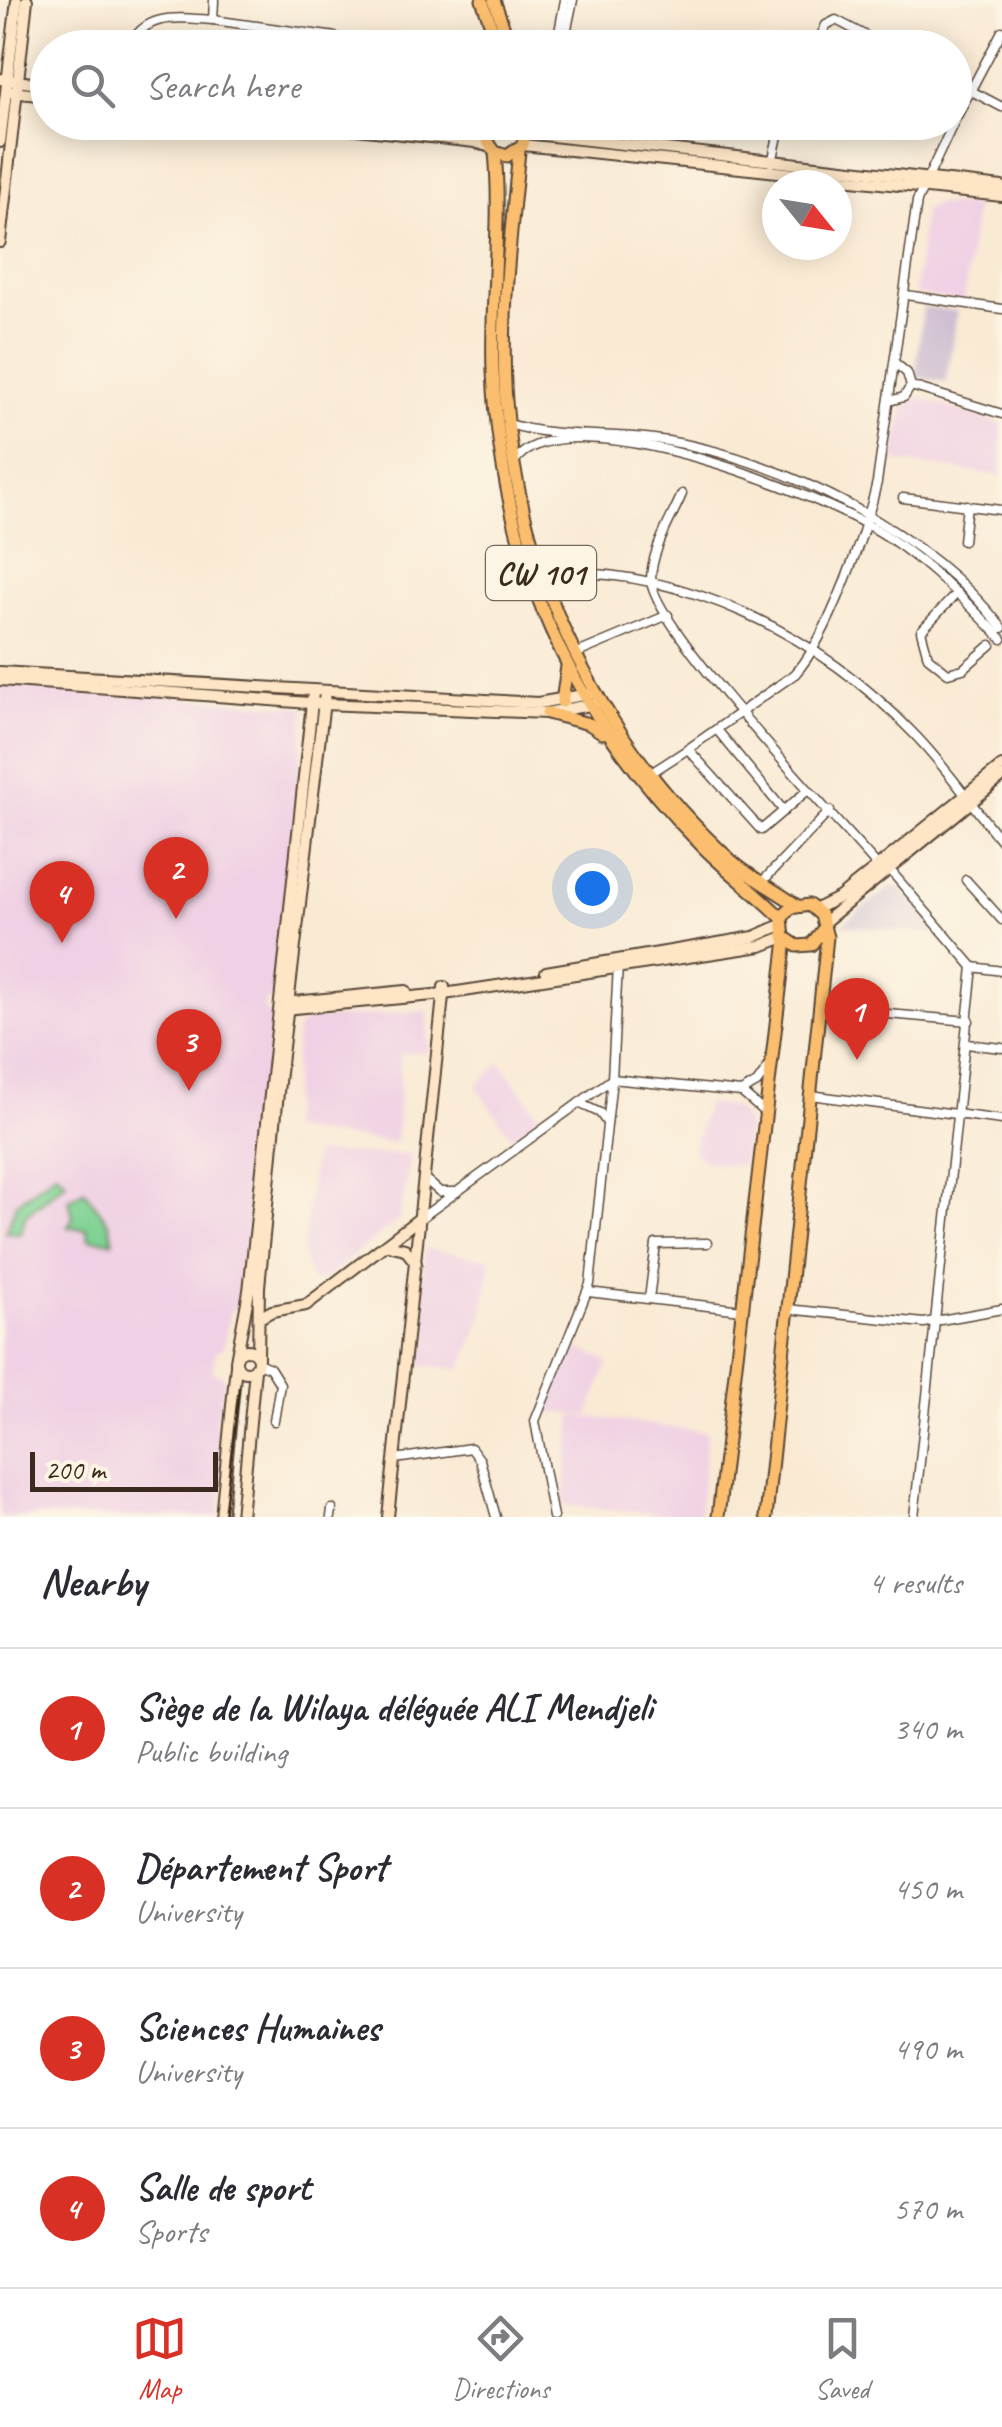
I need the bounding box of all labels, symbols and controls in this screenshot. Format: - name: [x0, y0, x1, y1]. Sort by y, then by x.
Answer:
- search box: [30, 30, 972, 140]
- icon: search: [65, 58, 120, 113]
- text: Search here: [145, 62, 300, 109]
- north arrow: [762, 170, 852, 260]
- road number: CW 101: [486, 546, 596, 600]
- pin: 2: [144, 836, 208, 919]
- pin: 4: [30, 860, 94, 943]
- your location: [567, 863, 618, 914]
- pin: 1: [824, 978, 890, 1060]
- pin: 3: [156, 1008, 222, 1091]
- scale bar: [30, 1447, 218, 1492]
- text: 200 m: [45, 1452, 105, 1487]
- text: Nearby: [40, 1556, 146, 1609]
- text: 4 results: [868, 1562, 962, 1603]
- text: Siège de la Wilaya déléguée ALI Mendjeli: [135, 1684, 652, 1731]
- text: 1: [65, 1708, 80, 1749]
- text: 340 m: [893, 1708, 962, 1749]
- text: Public building: [135, 1731, 287, 1772]
- text: Département Sport: [135, 1844, 387, 1891]
- text: 2: [65, 1868, 80, 1909]
- text: 450 m: [893, 1868, 962, 1909]
- text: University: [135, 1891, 242, 1932]
- text: Sciences Humaines: [135, 2004, 380, 2051]
- text: 3: [65, 2028, 80, 2069]
- text: 490 m: [893, 2028, 962, 2069]
- text: University: [135, 2051, 242, 2092]
- text: Salle de sport: [135, 2164, 311, 2211]
- text: 4: [65, 2188, 80, 2229]
- text: 570 m: [893, 2188, 962, 2229]
- text: Sports: [135, 2211, 207, 2252]
- tab: Map: [132, 2311, 187, 2406]
- tab: Directions: [452, 2311, 550, 2406]
- tab: Saved: [815, 2311, 870, 2406]

